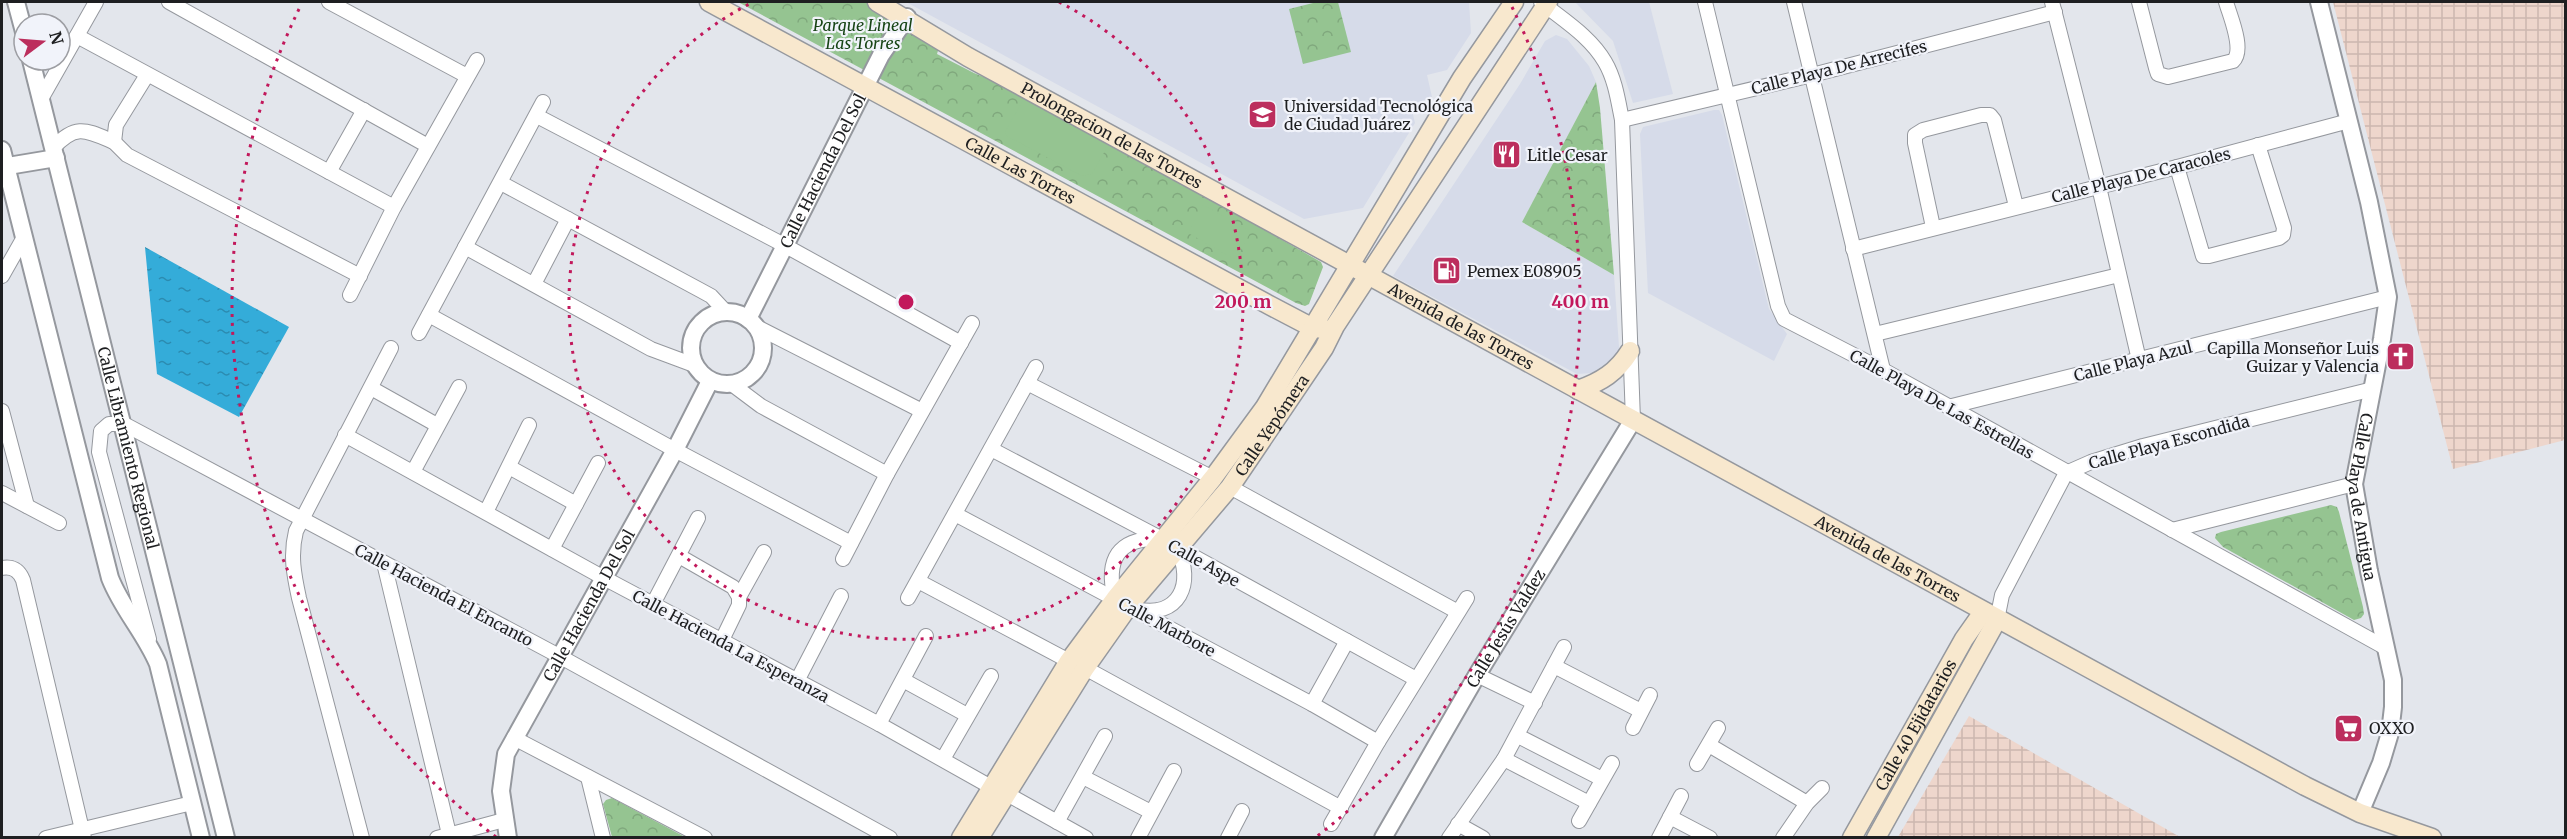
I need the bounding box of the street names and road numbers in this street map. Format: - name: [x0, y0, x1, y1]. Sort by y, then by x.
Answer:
- street label: Calle Playa De Arrecifes: [1749, 35, 1929, 98]
- street label: Prolongacion de las Torres: [1018, 78, 1206, 193]
- street label: Calle Hacienda Del Sol: [775, 90, 870, 251]
- street label: Calle Las Torres: [962, 133, 1079, 208]
- street label: Calle Playa De Caracoles: [2049, 143, 2233, 207]
- street label: Avenida de las Torres: [1384, 278, 1538, 374]
- street label: Calle Playa Azul: [2072, 337, 2194, 385]
- street label: Calle Libramiento Regional: [93, 345, 163, 551]
- street label: Calle Playa De Las Estrellas: [1846, 345, 2038, 463]
- street label: Calle Yepómera: [1230, 370, 1313, 480]
- street label: Calle Playa Escondida: [2086, 411, 2252, 473]
- street label: Calle Playa de Antigua: [2344, 411, 2381, 583]
- street label: Avenida de las Torres: [1811, 510, 1964, 606]
- street label: Calle Hacienda Del Sol: [539, 526, 639, 685]
- street label: Calle Aspe: [1165, 535, 1243, 591]
- street label: Calle Hacienda El Encanto: [351, 539, 537, 651]
- street label: Calle Jesús Valdez: [1462, 565, 1550, 691]
- street label: Calle Hacienda La Esperanza: [629, 585, 833, 707]
- street label: Calle Marbore: [1115, 593, 1219, 661]
- street label: Calle 40 Ejidatarios: [1871, 655, 1961, 794]

